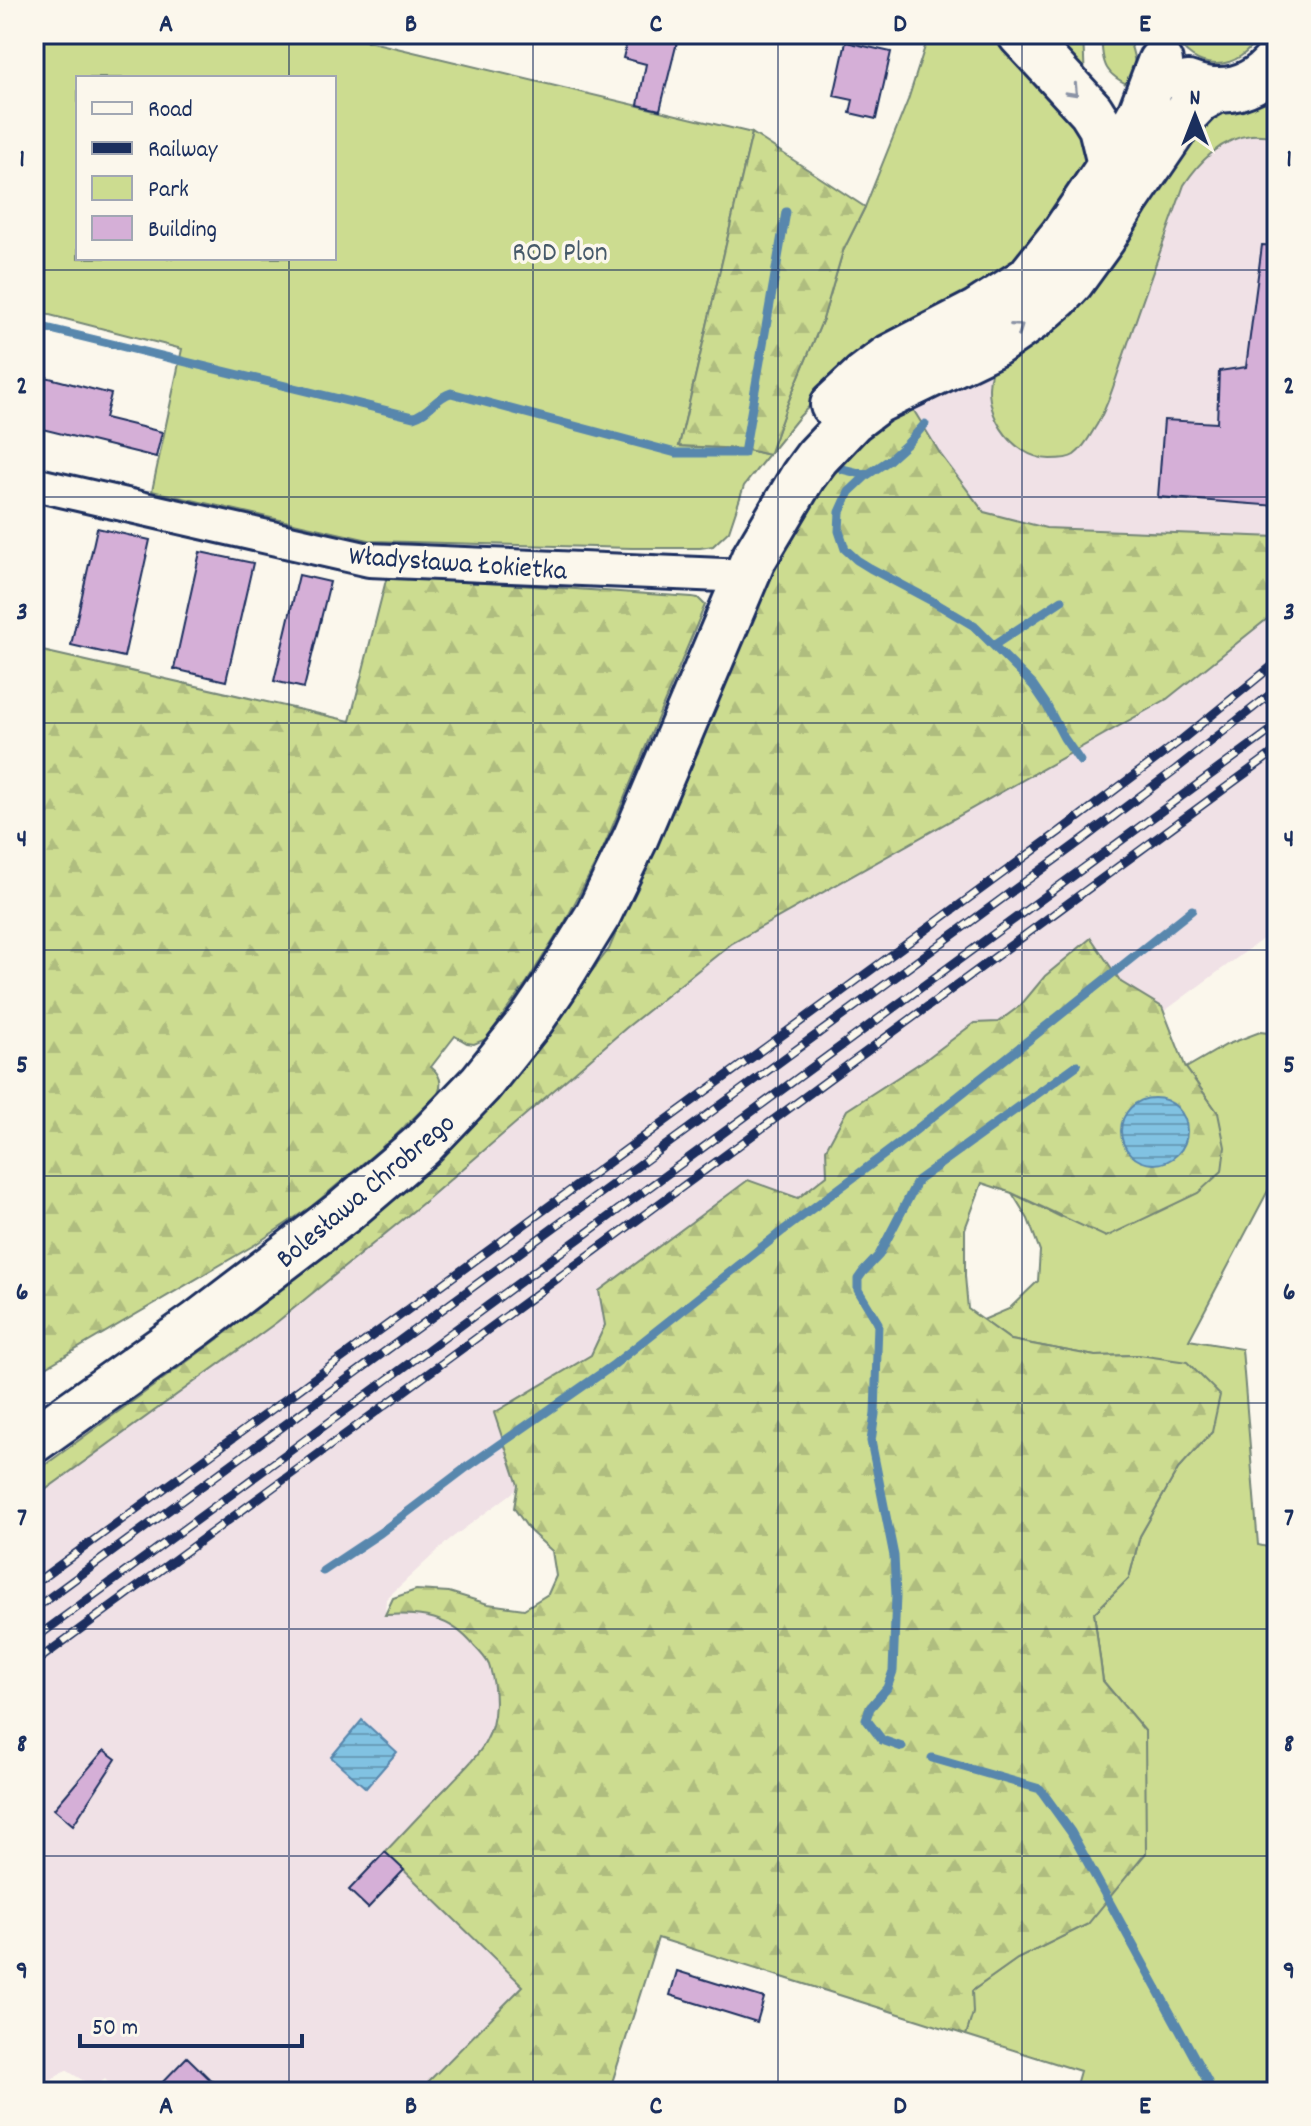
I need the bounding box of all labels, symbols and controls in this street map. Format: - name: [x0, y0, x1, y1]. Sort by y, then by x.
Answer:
- text: A: [159, 7, 173, 44]
- text: B: [405, 7, 417, 44]
- text: C: [650, 7, 663, 44]
- text: D: [893, 7, 907, 44]
- text: E: [1139, 7, 1151, 44]
- legend: [76, 76, 336, 260]
- north arrow: [1155, 76, 1235, 156]
- one-way arrow: [1063, 82, 1077, 97]
- text: N: [1190, 84, 1201, 115]
- text: Road: [148, 94, 193, 128]
- text: Railway: [148, 134, 219, 168]
- text: 1: [19, 142, 25, 179]
- text: 1: [1286, 142, 1292, 179]
- text: Park: [148, 174, 189, 208]
- text: Building: [148, 214, 217, 248]
- park label: ROD Plon: [512, 235, 608, 275]
- one-way arrow: [1010, 323, 1024, 338]
- text: 2: [16, 369, 28, 406]
- text: 2: [1283, 369, 1295, 406]
- street label: Władysława Łokietka: [347, 538, 569, 594]
- text: 3: [16, 595, 28, 632]
- text: 3: [1283, 595, 1295, 632]
- text: 4: [17, 822, 27, 859]
- text: 4: [1284, 822, 1294, 859]
- text: 5: [16, 1048, 28, 1085]
- text: 5: [1283, 1048, 1295, 1085]
- street label: Bolesława Chrobrego: [269, 1106, 466, 1280]
- text: 6: [16, 1275, 28, 1312]
- text: 6: [1283, 1275, 1295, 1312]
- text: 7: [17, 1501, 27, 1538]
- text: 7: [1284, 1501, 1294, 1538]
- text: 8: [17, 1727, 27, 1764]
- text: 8: [1284, 1727, 1294, 1764]
- text: 9: [16, 1954, 28, 1991]
- text: 9: [1283, 1954, 1295, 1991]
- scale bar: [80, 1998, 302, 2048]
- text: 50 m: [92, 2012, 138, 2046]
- text: A: [159, 2089, 173, 2126]
- text: B: [405, 2089, 417, 2126]
- text: C: [650, 2089, 663, 2126]
- text: D: [893, 2089, 907, 2126]
- text: E: [1139, 2089, 1151, 2126]

